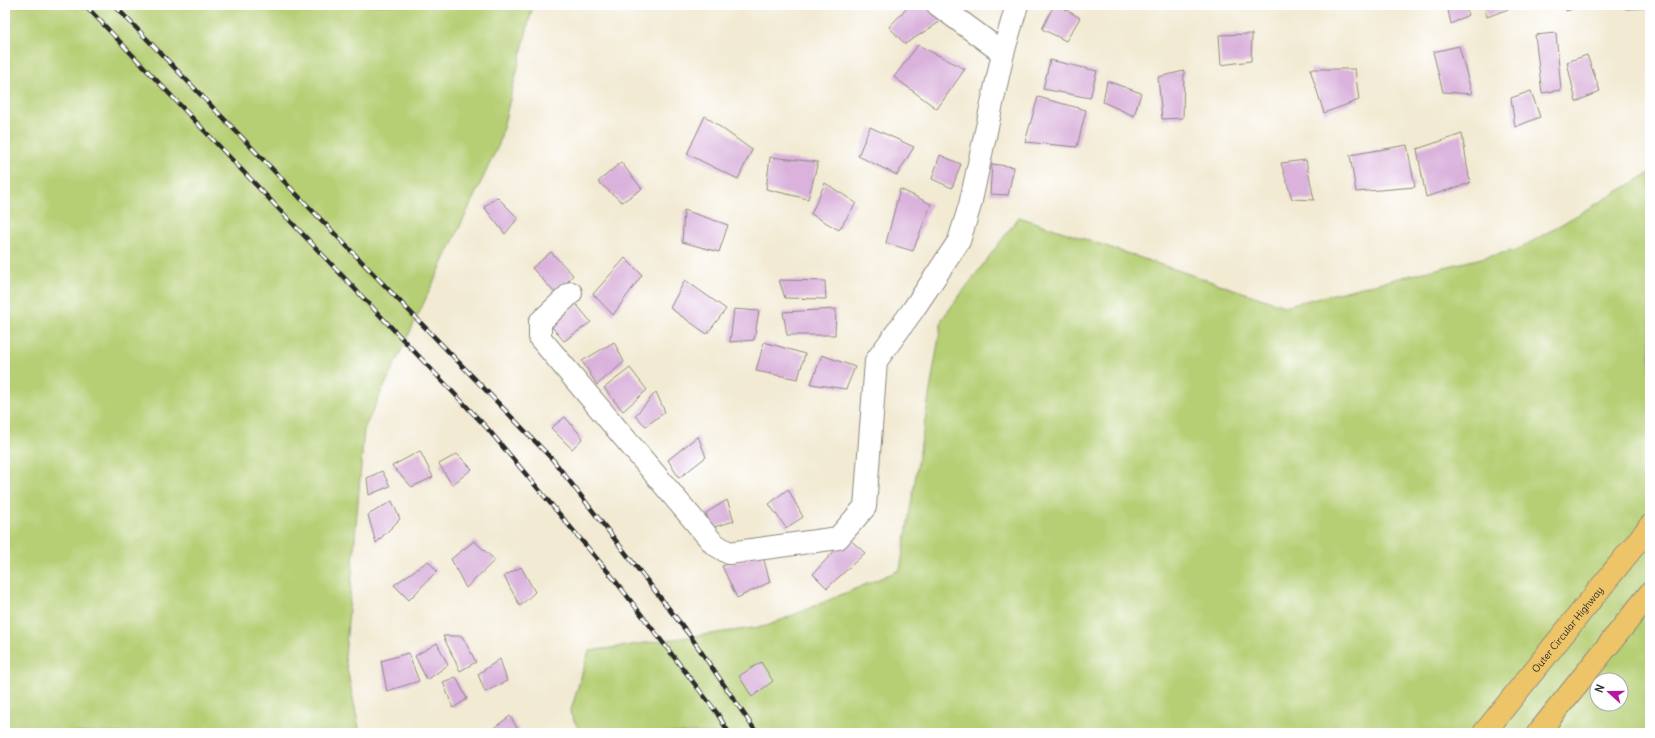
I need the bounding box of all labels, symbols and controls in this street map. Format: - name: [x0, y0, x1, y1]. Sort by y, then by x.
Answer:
- street label: Outer Circular Highway: [1529, 583, 1606, 675]
- north arrow: [1589, 672, 1629, 712]
- text: N: [1592, 682, 1608, 694]

